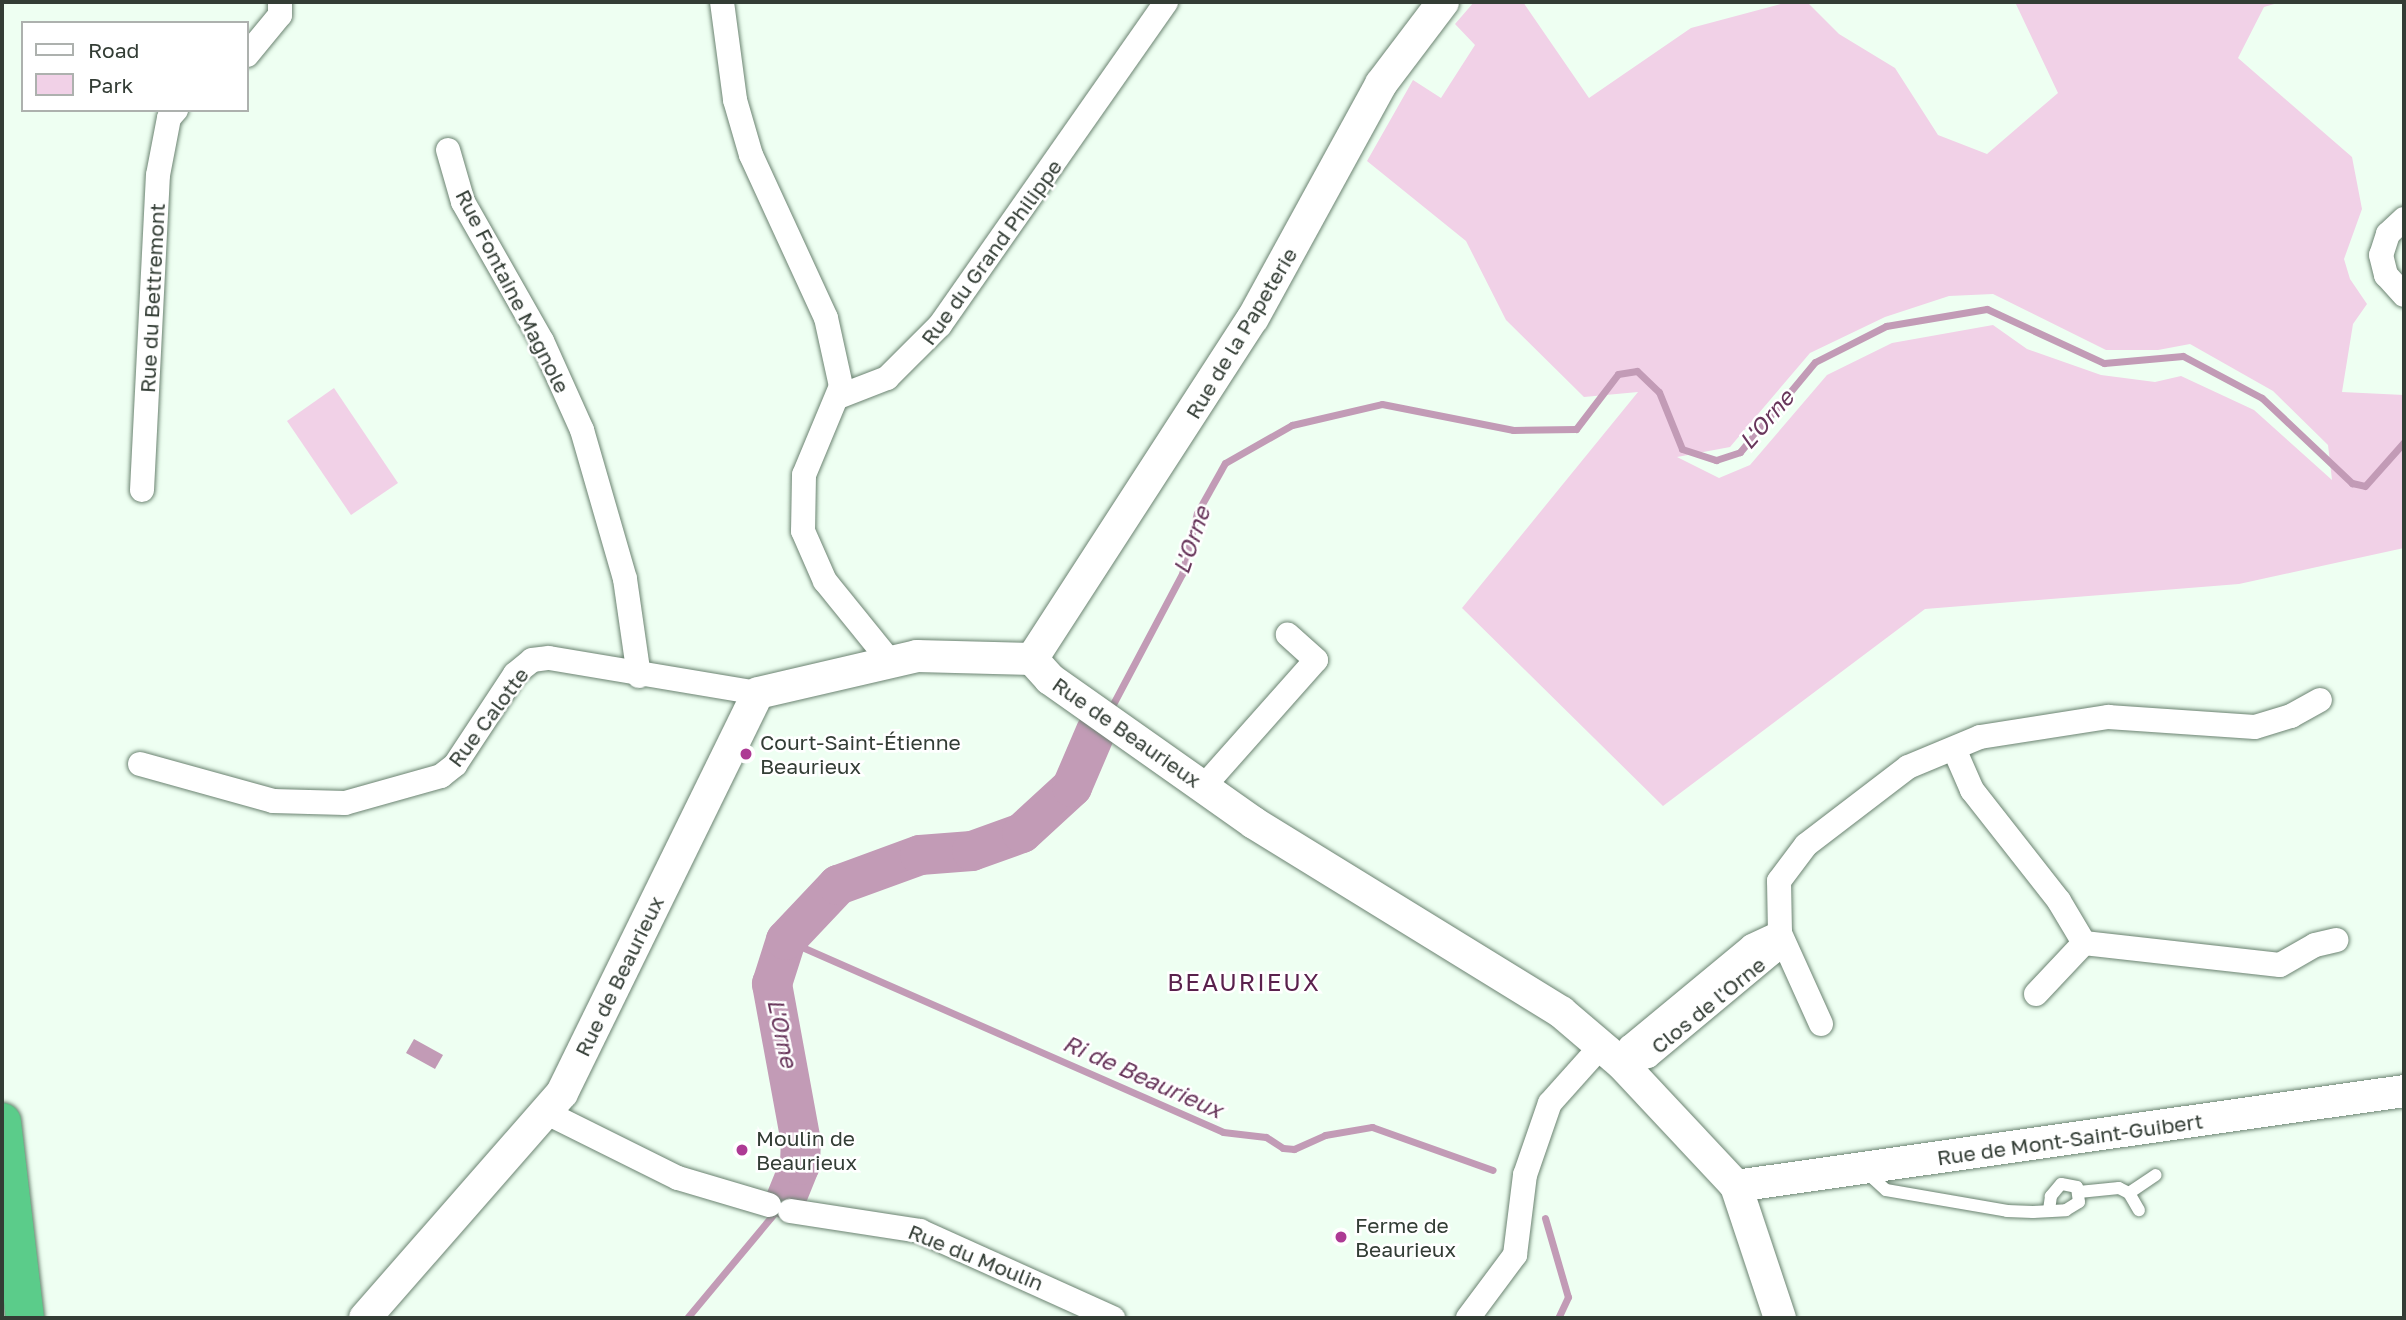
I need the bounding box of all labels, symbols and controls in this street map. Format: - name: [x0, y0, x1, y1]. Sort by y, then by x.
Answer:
- legend: [21, 21, 248, 112]
- text: Road: [88, 37, 139, 63]
- text: Park: [88, 72, 133, 98]
- street label: Rue du Grand Philippe: [915, 154, 1067, 350]
- street label: Rue Fontaine Magnole: [451, 185, 575, 397]
- street label: Rue du Bettremont: [134, 202, 170, 394]
- street label: Rue de la Papeterie: [1180, 243, 1302, 423]
- water label: L'Orne: [1733, 384, 1799, 454]
- water label: L'Orne: [1167, 503, 1215, 577]
- street label: Rue Calotte: [442, 662, 534, 772]
- street label: Rue de Beaurieux: [1048, 671, 1206, 793]
- place label: Court-Saint-Étienne Beaurieux: [760, 729, 961, 779]
- marker: Court-Saint-Étienne Beaurieux: [738, 746, 754, 762]
- street label: Rue de Beaurieux: [569, 892, 669, 1060]
- street label: Clos de l'Orne: [1646, 951, 1770, 1059]
- district label: BEAURIEUX: [1168, 968, 1320, 996]
- water label: L'Orne: [762, 996, 804, 1070]
- water label: Ri de Beaurieux: [1059, 1029, 1227, 1123]
- street label: Rue de Mont-Saint-Guibert: [1935, 1108, 2205, 1170]
- place label: Moulin de Beaurieux: [756, 1125, 857, 1175]
- marker: Moulin de Beaurieux: [734, 1142, 750, 1158]
- place label: Ferme de Beaurieux: [1355, 1212, 1456, 1262]
- street label: Rue du Moulin: [905, 1218, 1047, 1296]
- marker: Ferme de Beaurieux: [1333, 1229, 1349, 1245]

